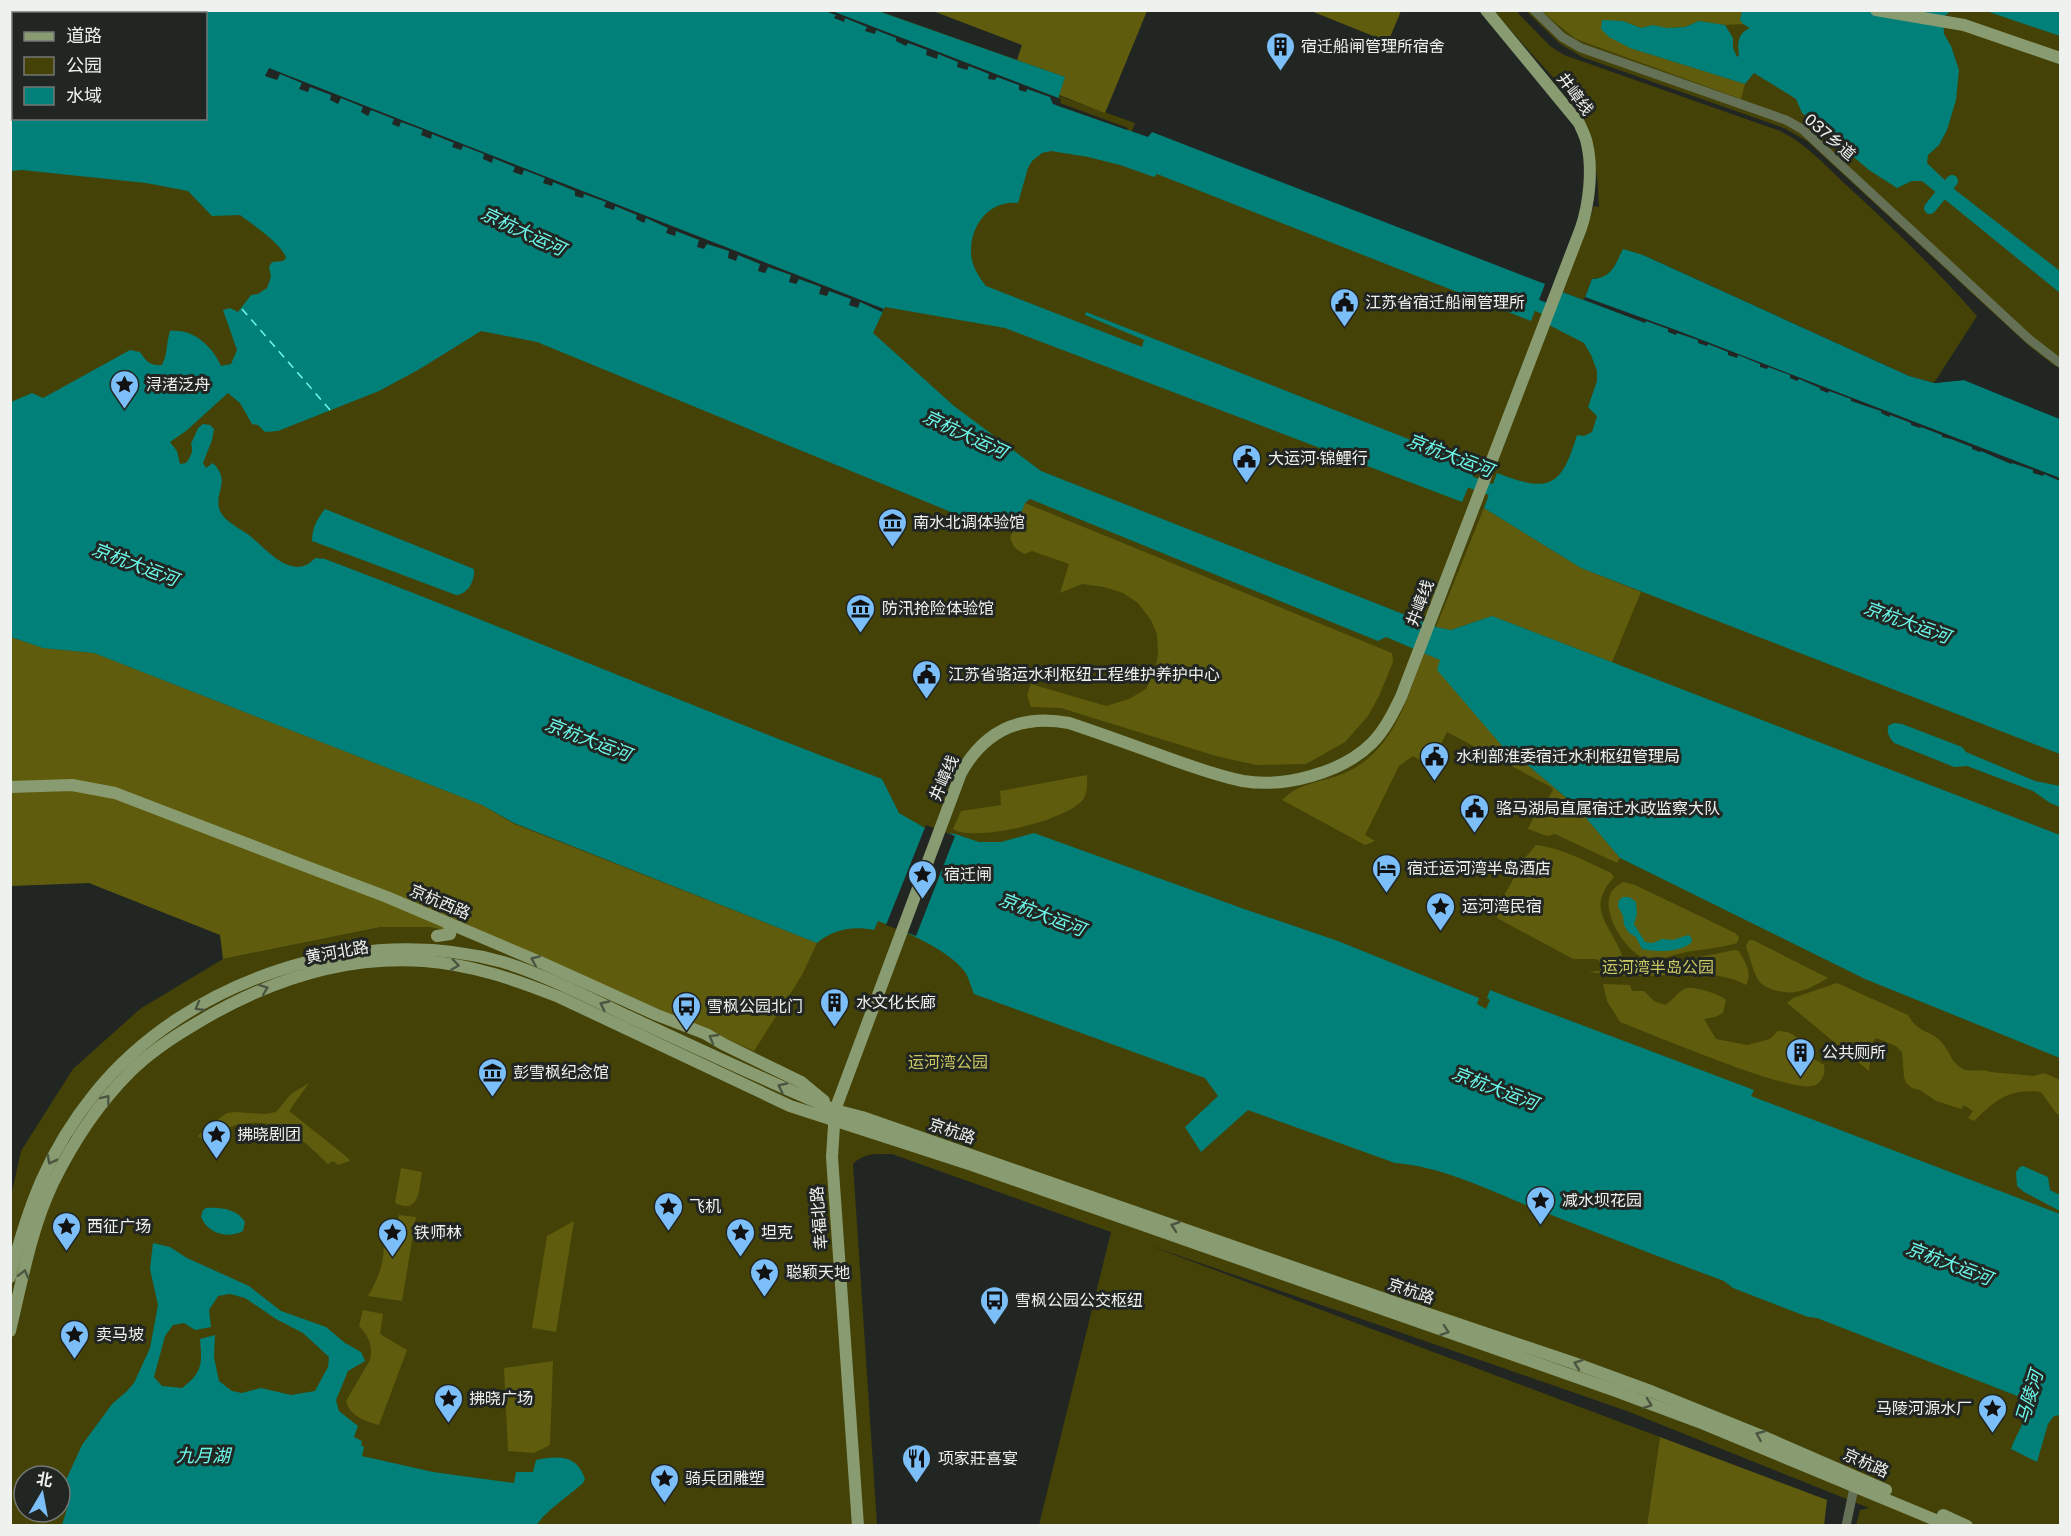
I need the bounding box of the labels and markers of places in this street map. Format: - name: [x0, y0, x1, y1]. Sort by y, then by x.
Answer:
- building icon: 宿迁船闸管理所宿舍: [1264, 30, 1296, 72]
- place label: 宿迁船闸管理所宿舍: [1301, 37, 1445, 56]
- public building icon: 江苏省宿迁船闸管理所: [1328, 286, 1360, 328]
- place label: 江苏省宿迁船闸管理所: [1365, 293, 1525, 312]
- place icon: 浔渚泛舟: [109, 368, 141, 410]
- place label: 浔渚泛舟: [146, 375, 210, 394]
- public building icon: 大运河·锦鲤行: [1231, 442, 1263, 484]
- place label: 大运河·锦鲤行: [1268, 449, 1368, 468]
- museum icon: 南水北调体验馆: [876, 506, 908, 548]
- place label: 南水北调体验馆: [913, 513, 1025, 532]
- museum icon: 防汛抢险体验馆: [845, 592, 877, 634]
- place label: 防汛抢险体验馆: [882, 599, 994, 618]
- public building icon: 江苏省骆运水利枢纽工程维护养护中心: [911, 658, 943, 700]
- place label: 江苏省骆运水利枢纽工程维护养护中心: [948, 665, 1220, 684]
- public building icon: 水利部淮委宿迁水利枢纽管理局: [1419, 740, 1451, 782]
- place label: 水利部淮委宿迁水利枢纽管理局: [1456, 747, 1680, 766]
- public building icon: 骆马湖局直属宿迁水政监察大队: [1459, 792, 1491, 834]
- place label: 骆马湖局直属宿迁水政监察大队: [1496, 799, 1720, 818]
- hotel icon: 宿迁运河湾半岛酒店: [1370, 852, 1402, 894]
- place icon: 宿迁闸: [907, 858, 939, 900]
- place label: 宿迁运河湾半岛酒店: [1407, 859, 1551, 878]
- place label: 宿迁闸: [944, 865, 992, 884]
- place icon: 运河湾民宿: [1425, 890, 1457, 932]
- place label: 运河湾民宿: [1462, 897, 1542, 916]
- building icon: 水文化长廊: [819, 986, 851, 1028]
- bus stop icon: 雪枫公园北门: [670, 990, 702, 1032]
- place label: 水文化长廊: [856, 993, 936, 1012]
- place label: 雪枫公园北门: [707, 997, 803, 1016]
- building icon: 公共厕所: [1785, 1036, 1817, 1078]
- place label: 公共厕所: [1822, 1043, 1886, 1062]
- museum icon: 彭雪枫纪念馆: [476, 1056, 508, 1098]
- place label: 彭雪枫纪念馆: [513, 1063, 609, 1082]
- place icon: 拂晓剧团: [200, 1118, 232, 1160]
- place label: 拂晓剧团: [237, 1125, 301, 1144]
- place icon: 减水坝花园: [1525, 1184, 1557, 1226]
- place icon: 飞机: [652, 1190, 684, 1232]
- place label: 减水坝花园: [1562, 1191, 1642, 1210]
- place label: 飞机: [689, 1197, 721, 1216]
- place icon: 西征广场: [50, 1210, 82, 1252]
- place icon: 铁师林: [377, 1216, 409, 1258]
- place icon: 坦克: [724, 1216, 756, 1258]
- place label: 西征广场: [87, 1217, 151, 1236]
- place label: 铁师林: [414, 1223, 462, 1242]
- place label: 坦克: [761, 1223, 793, 1242]
- place icon: 聪颖天地: [749, 1256, 781, 1298]
- place label: 聪颖天地: [786, 1263, 850, 1282]
- bus stop icon: 雪枫公园公交枢纽: [978, 1284, 1010, 1326]
- place label: 雪枫公园公交枢纽: [1015, 1291, 1143, 1310]
- place icon: 卖马坡: [59, 1318, 91, 1360]
- place label: 卖马坡: [96, 1325, 144, 1344]
- place icon: 拂晓广场: [432, 1382, 464, 1424]
- place label: 拂晓广场: [469, 1389, 533, 1408]
- place icon: 马陵河源水厂: [1977, 1392, 2009, 1434]
- place label: 马陵河源水厂: [1876, 1399, 1972, 1418]
- restaurant icon: 项家莊喜宴: [901, 1442, 933, 1484]
- place label: 项家莊喜宴: [938, 1449, 1018, 1468]
- place icon: 骑兵团雕塑: [648, 1462, 680, 1504]
- place label: 骑兵团雕塑: [685, 1469, 765, 1488]

